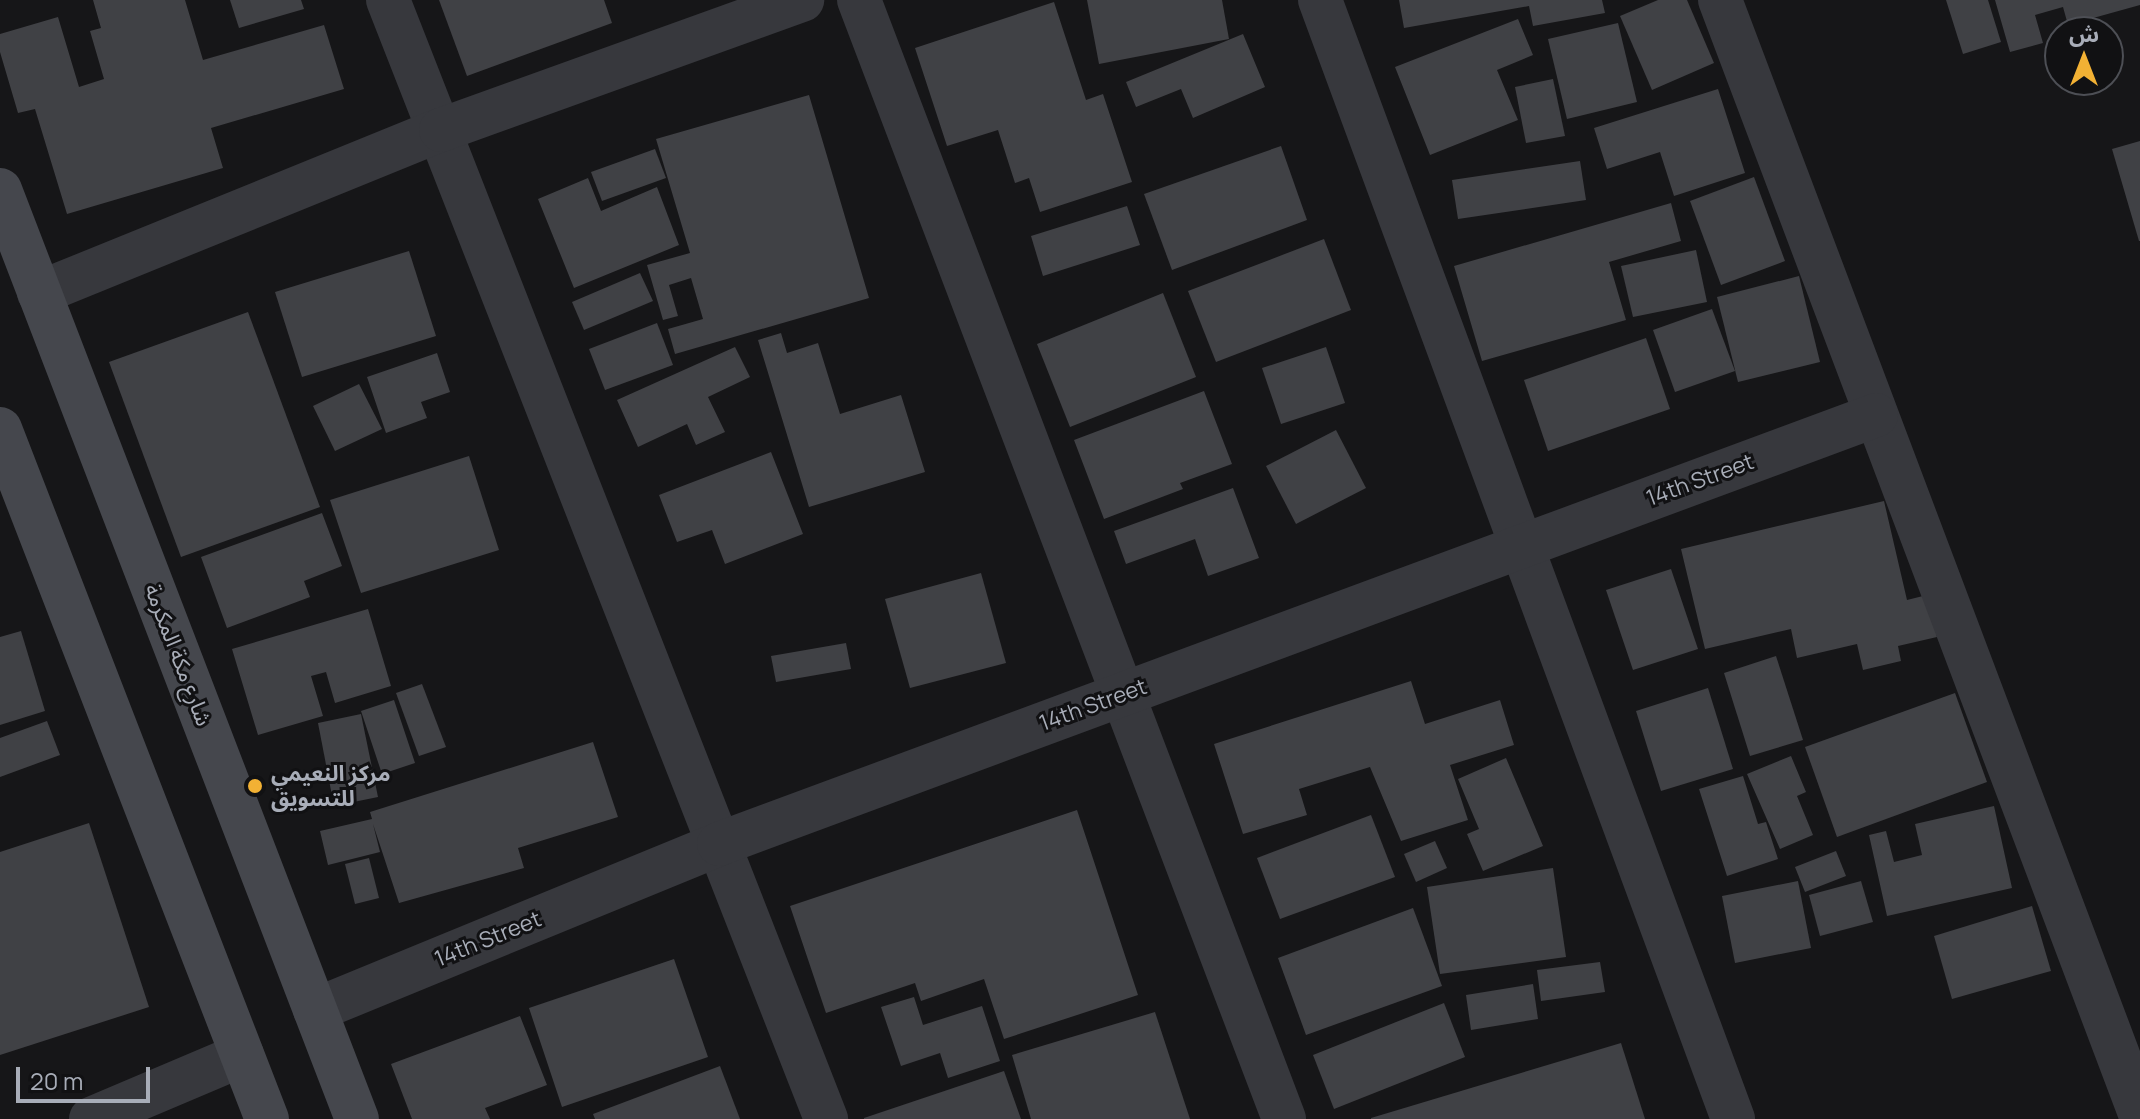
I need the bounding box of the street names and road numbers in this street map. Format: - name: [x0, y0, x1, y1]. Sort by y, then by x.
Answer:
- street label: 14th Street: [1643, 448, 1757, 512]
- street label: شارع مكة المكرمة: [139, 580, 217, 730]
- street label: 14th Street: [1036, 673, 1150, 737]
- street label: 14th Street: [431, 906, 545, 972]

